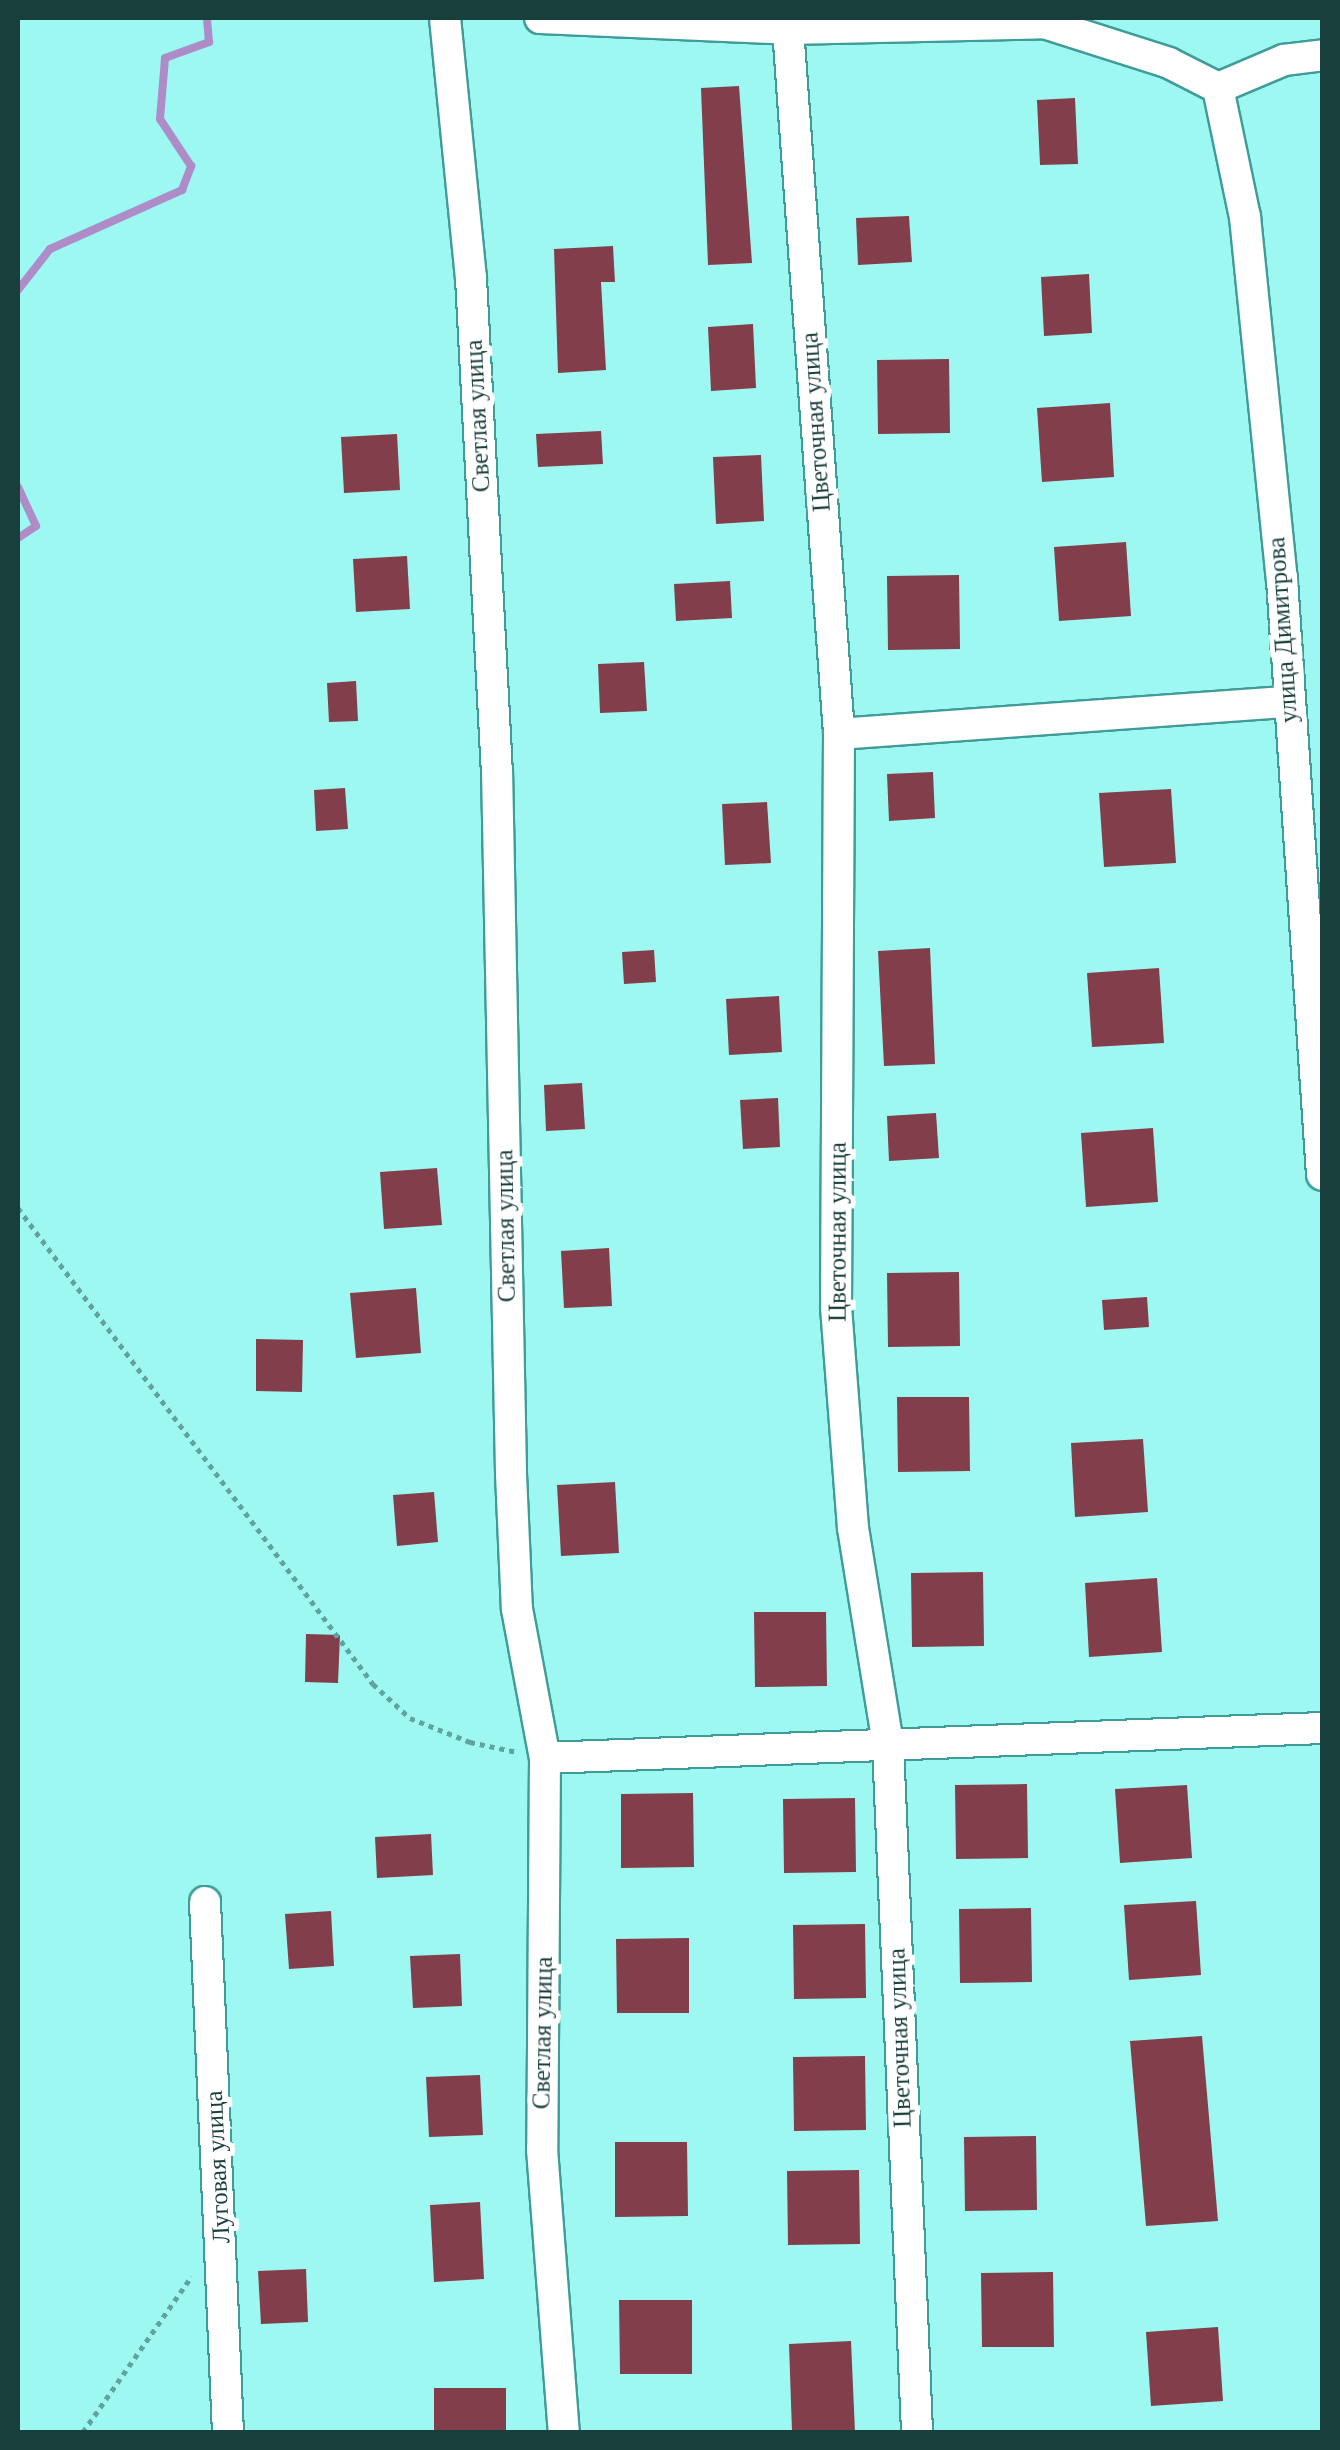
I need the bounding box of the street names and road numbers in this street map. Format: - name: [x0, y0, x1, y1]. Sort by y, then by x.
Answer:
- street label: Цветочная улица: [795, 331, 837, 513]
- street label: Светлая улица: [459, 339, 497, 493]
- street label: улица Димитрова: [1262, 536, 1304, 724]
- street label: Цветочная улица: [823, 1142, 853, 1322]
- street label: Светлая улица: [490, 1149, 522, 1303]
- street label: Цветочная улица: [882, 1948, 918, 2128]
- street label: Светлая улица: [527, 1956, 559, 2110]
- street label: Луговая улица: [199, 2090, 237, 2244]

